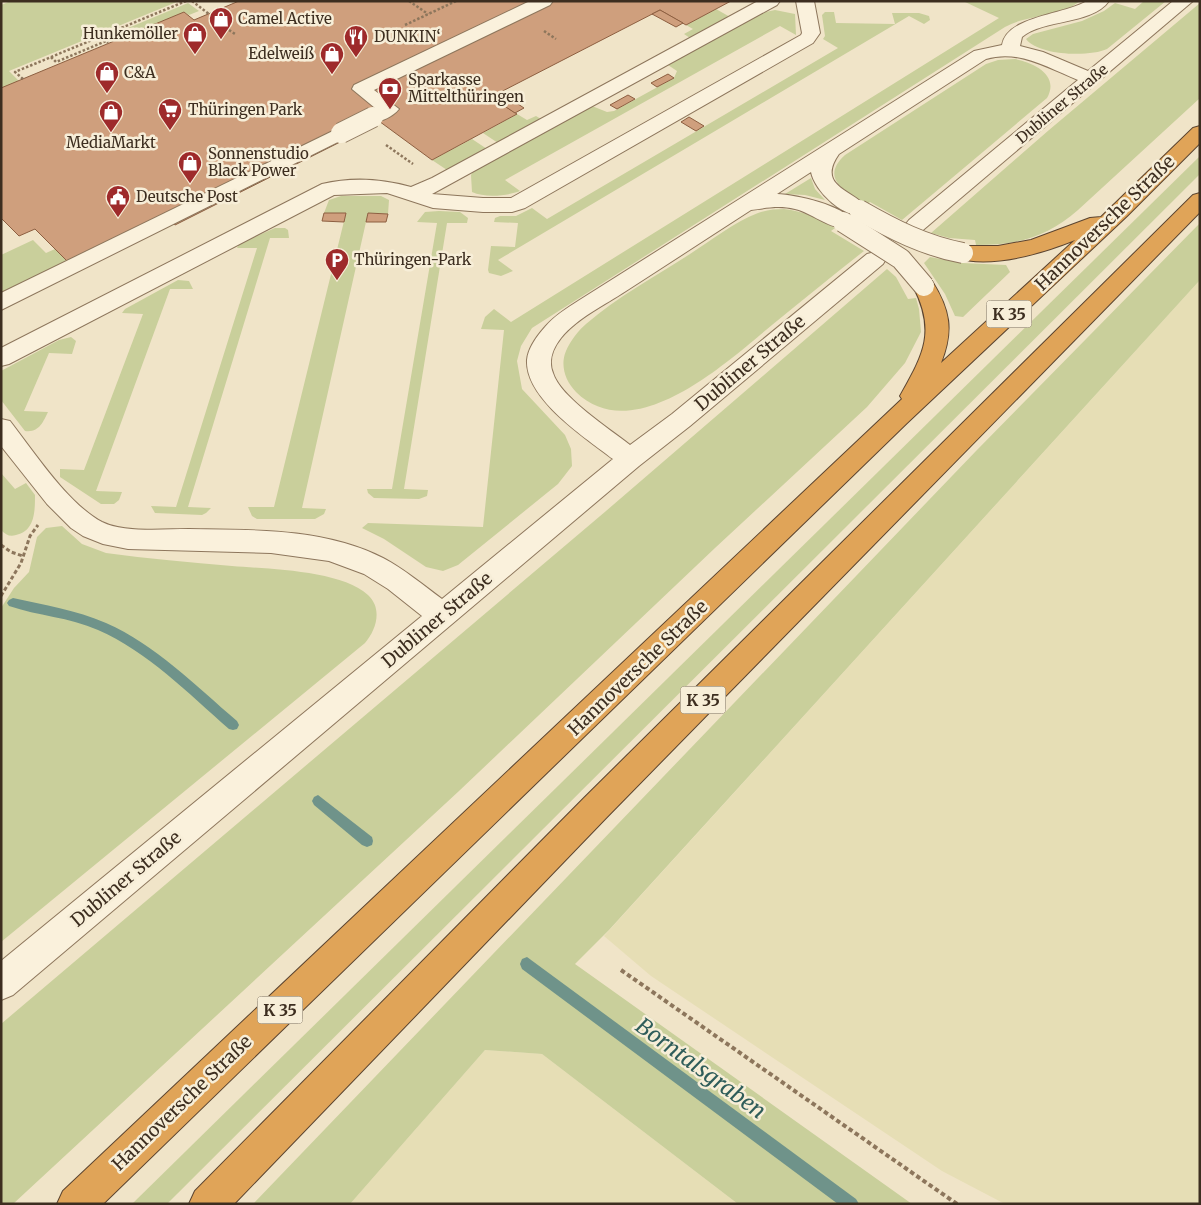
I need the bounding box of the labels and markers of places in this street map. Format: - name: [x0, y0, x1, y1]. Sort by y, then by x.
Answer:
- shop icon: Camel Active: [208, 6, 234, 40]
- place label: Camel Active: [238, 9, 332, 28]
- shop icon: Hunkemöller: [182, 21, 208, 55]
- place label: Hunkemöller: [83, 24, 178, 43]
- restaurant icon: DUNKIN‘: [343, 24, 369, 58]
- place label: DUNKIN‘: [374, 27, 441, 46]
- shop icon: Edelweiß: [319, 41, 345, 75]
- place label: Edelweiß: [248, 44, 314, 63]
- shop icon: C&A: [94, 60, 120, 94]
- place label: C&A: [124, 63, 156, 82]
- place label: Sparkasse Mittelthüringen: [408, 70, 524, 106]
- bank icon: Sparkasse Mittelthüringen: [377, 76, 403, 110]
- supermarket icon: Thüringen Park: [157, 97, 183, 131]
- shop icon: MediaMarkt: [98, 99, 124, 133]
- place label: Thüringen Park: [188, 100, 303, 119]
- place label: MediaMarkt: [66, 133, 156, 152]
- place label: Sonnenstudio Black Power: [208, 144, 309, 180]
- shop icon: Sonnenstudio Black Power: [177, 150, 203, 184]
- public building icon: Deutsche Post: [105, 184, 131, 218]
- place label: Deutsche Post: [136, 187, 238, 206]
- parking icon: Thüringen-Park: [324, 247, 350, 281]
- place label: Thüringen-Park: [354, 250, 472, 269]

